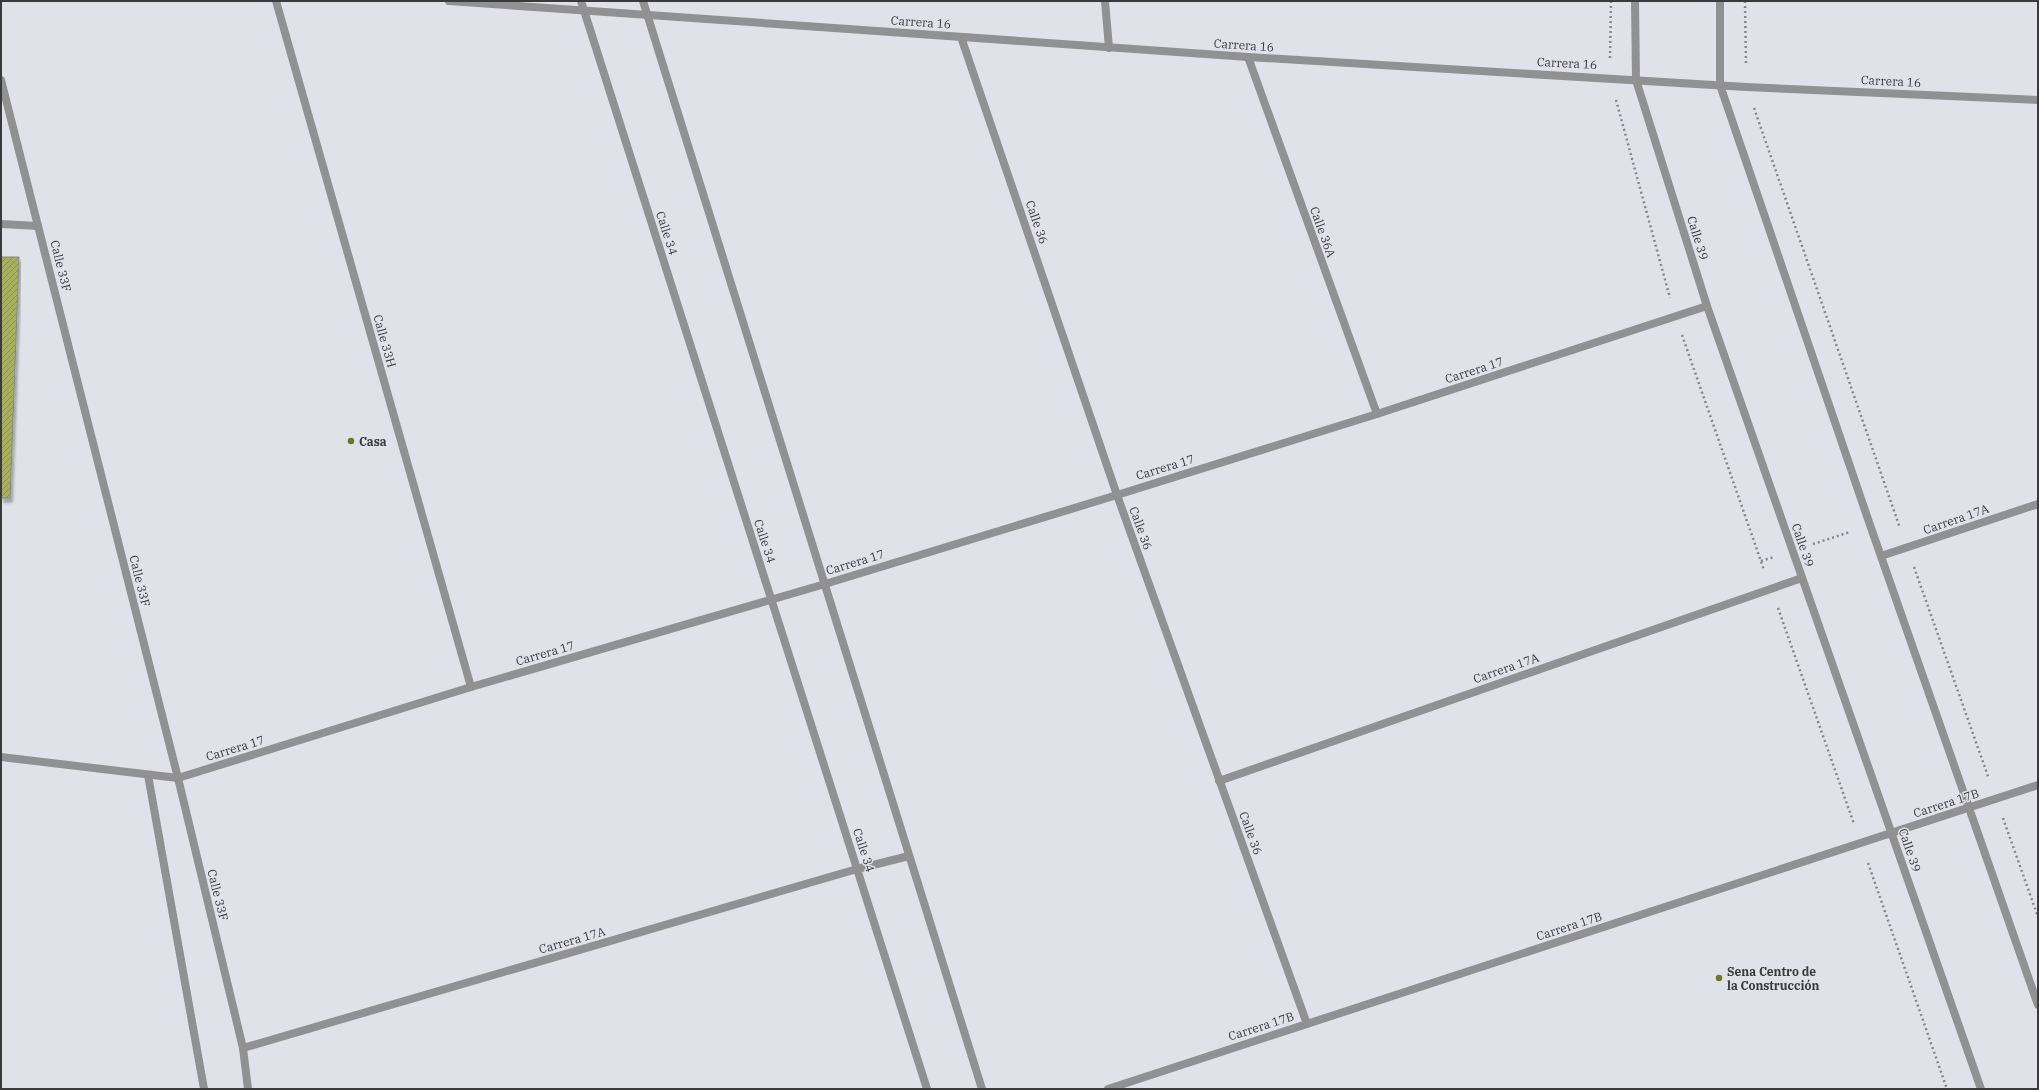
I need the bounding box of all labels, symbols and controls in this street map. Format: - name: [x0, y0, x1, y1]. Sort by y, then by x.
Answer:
- street label: Carrera 16: [890, 12, 952, 32]
- street label: Carrera 16: [1213, 35, 1275, 55]
- street label: Carrera 16: [1536, 54, 1598, 72]
- street label: Carrera 16: [1860, 72, 1922, 90]
- street label: Calle 36: [1023, 198, 1051, 246]
- street label: Calle 36A: [1307, 204, 1339, 260]
- street label: Calle 34: [653, 209, 681, 257]
- street label: Calle 39: [1684, 214, 1712, 262]
- street label: Calle 33F: [47, 239, 75, 293]
- street label: Calle 33H: [370, 313, 400, 369]
- street label: Carrera 17: [1443, 354, 1505, 386]
- place label: Casa: [359, 434, 387, 449]
- marker: Casa: [346, 436, 356, 446]
- street label: Carrera 17: [1134, 451, 1196, 483]
- street label: Carrera 17A: [1921, 500, 1992, 537]
- street label: Calle 36: [1126, 504, 1156, 552]
- street label: Calle 34: [751, 517, 779, 565]
- street label: Calle 39: [1789, 521, 1817, 569]
- street label: Carrera 17: [824, 546, 886, 578]
- street label: Calle 33F: [126, 554, 154, 608]
- street label: Carrera 17: [514, 637, 576, 669]
- street label: Carrera 17A: [1471, 649, 1542, 686]
- street label: Carrera 17: [204, 732, 266, 764]
- street label: Carrera 17B: [1911, 785, 1981, 821]
- street label: Calle 36: [1236, 809, 1266, 857]
- street label: Calle 34: [850, 826, 878, 874]
- street label: Calle 39: [1896, 826, 1924, 874]
- street label: Calle 33F: [204, 868, 232, 922]
- street label: Carrera 17B: [1534, 908, 1604, 944]
- street label: Carrera 17A: [537, 923, 608, 957]
- place label: Sena Centro de la Construcción: [1727, 964, 1819, 993]
- marker: Sena Centro de la Construcción: [1714, 973, 1724, 983]
- street label: Carrera 17B: [1226, 1008, 1296, 1044]

